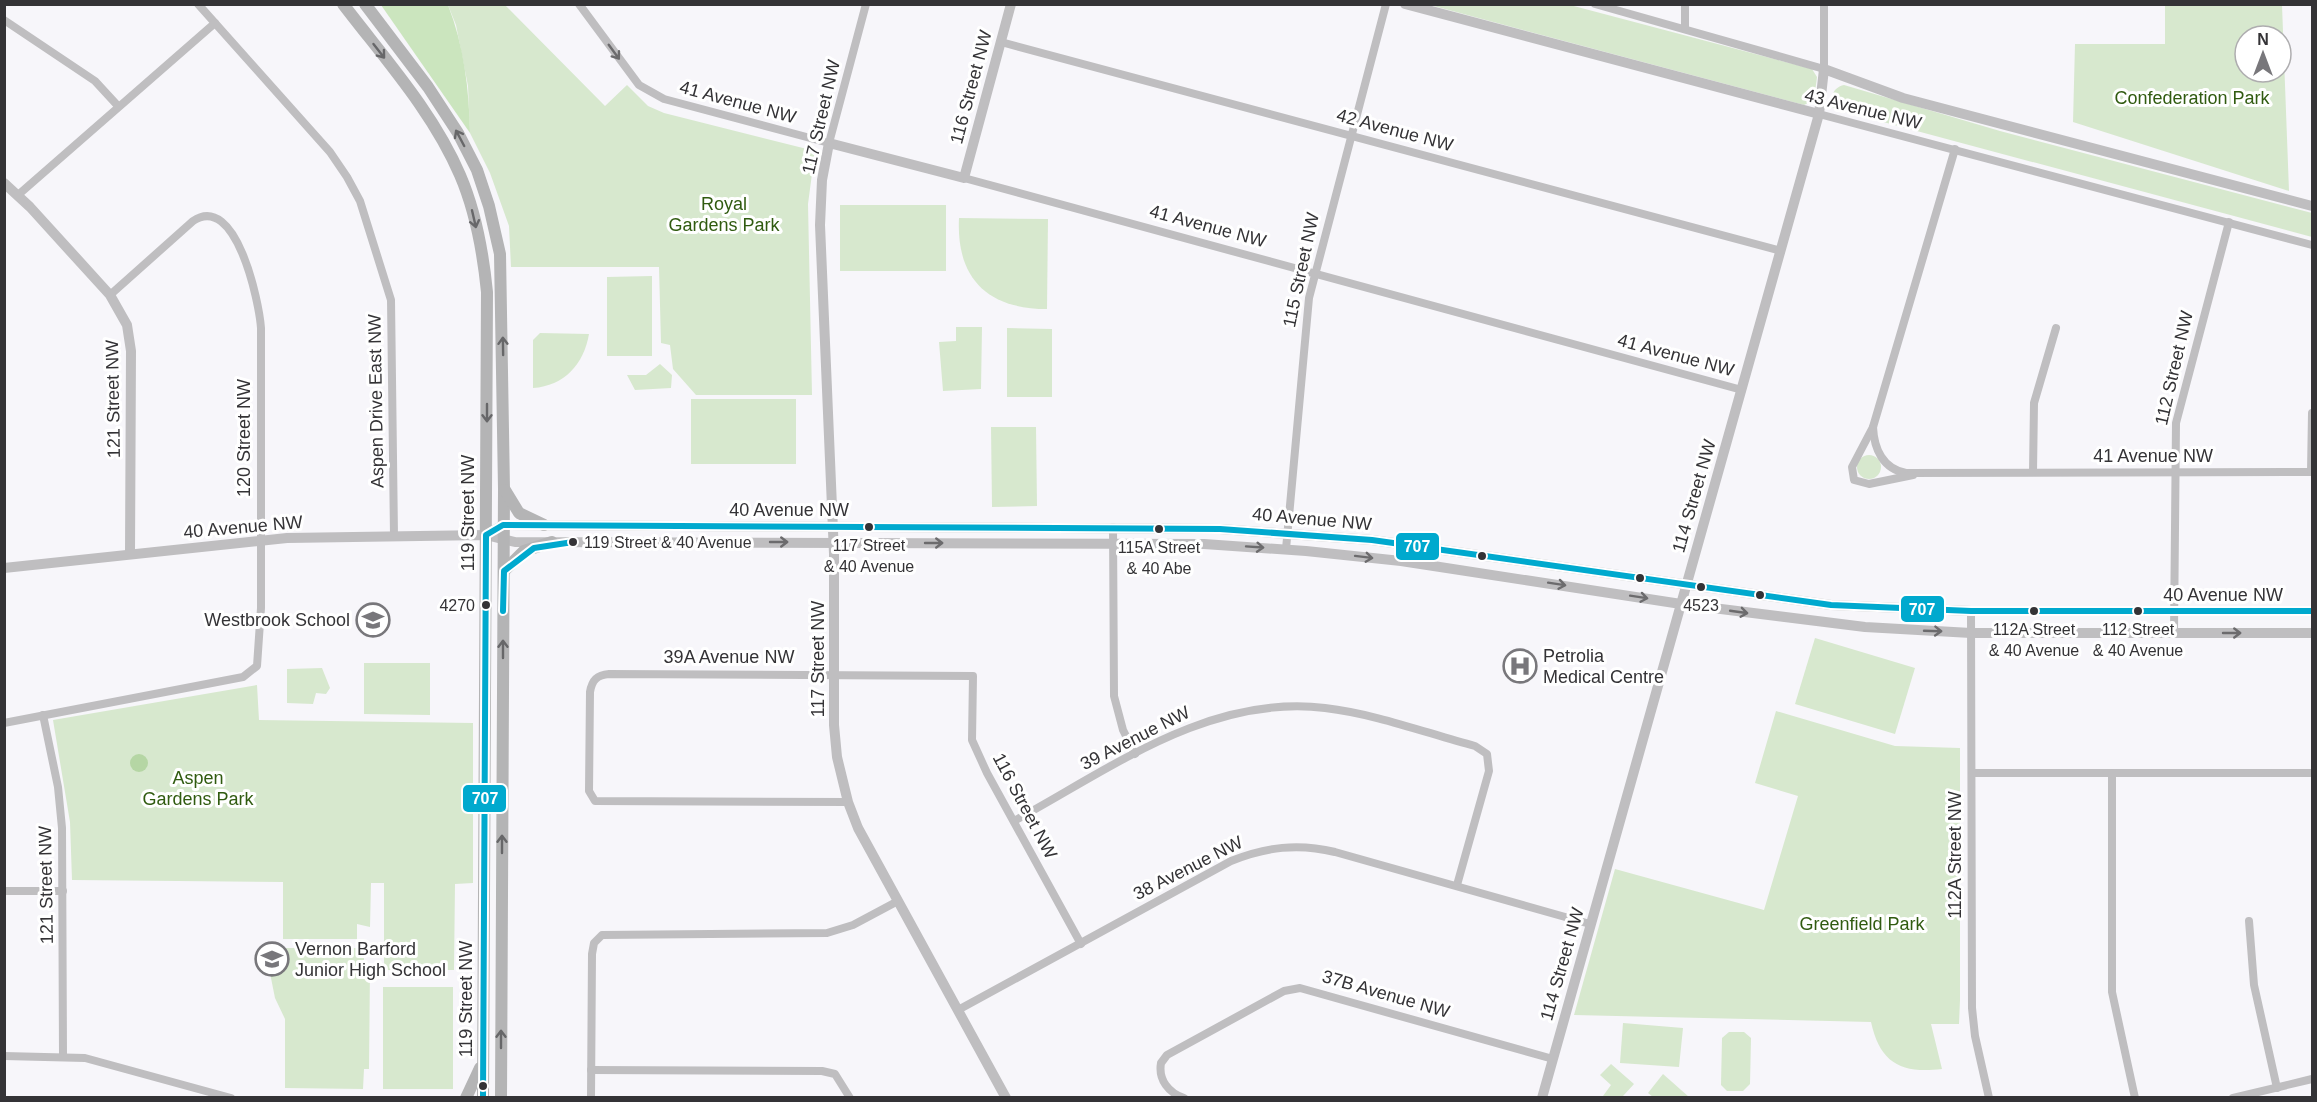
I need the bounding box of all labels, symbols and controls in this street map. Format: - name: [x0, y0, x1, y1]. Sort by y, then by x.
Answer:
- north arrow: [2233, 24, 2293, 84]
- street label: 116 Street NW: [946, 28, 996, 146]
- text: N: [2257, 31, 2269, 48]
- one-way arrow: [372, 43, 385, 59]
- one-way arrow: [608, 43, 620, 59]
- street label: 117 Street NW: [798, 58, 844, 176]
- street label: 41 Avenue NW: [678, 77, 798, 127]
- street label: 43 Avenue NW: [1802, 85, 1924, 133]
- park label: Confederation Park: [2114, 88, 2271, 108]
- street label: 42 Avenue NW: [1335, 105, 1455, 155]
- one-way arrow: [454, 129, 466, 147]
- park label: Royal Gardens Park: [668, 194, 781, 235]
- street label: 41 Avenue NW: [1148, 201, 1268, 251]
- one-way arrow: [469, 209, 481, 228]
- street label: 115 Street NW: [1279, 211, 1323, 329]
- street label: 112 Street NW: [2151, 309, 2197, 427]
- street label: Aspen Drive East NW: [364, 314, 388, 488]
- street label: 41 Avenue NW: [1616, 330, 1736, 380]
- one-way arrow: [497, 337, 509, 357]
- street label: 121 Street NW: [102, 340, 124, 458]
- street label: 120 Street NW: [234, 379, 254, 497]
- one-way arrow: [481, 402, 493, 422]
- street label: 114 Street NW: [1668, 437, 1720, 555]
- street label: 41 Avenue NW: [2093, 446, 2213, 466]
- street label: 119 Street NW: [458, 455, 478, 571]
- street label: 40 Avenue NW: [729, 500, 849, 520]
- street label: 40 Avenue NW: [1251, 504, 1373, 534]
- street label: 40 Avenue NW: [182, 512, 304, 542]
- marker: 117 Street & 40 Avenue: [863, 521, 875, 533]
- marker: 115A Street & 40 Abe: [1153, 523, 1165, 535]
- line badge: 707: [1395, 532, 1440, 561]
- place label: 119 Street & 40 Avenue: [584, 534, 752, 551]
- marker: 119 Street & 40 Avenue: [567, 536, 579, 548]
- one-way arrow: [769, 536, 789, 548]
- place label: 117 Street & 40 Avenue: [824, 537, 914, 575]
- one-way arrow: [923, 537, 943, 549]
- text: 707: [1404, 538, 1430, 555]
- place label: 115A Street & 40 Abe: [1118, 539, 1201, 577]
- one-way arrow: [1244, 542, 1264, 553]
- unlabelled marker: [1476, 550, 1488, 562]
- one-way arrow: [1354, 552, 1373, 563]
- unlabelled marker: [1634, 572, 1646, 584]
- one-way arrow: [1547, 579, 1566, 590]
- marker: 4523: [1695, 581, 1707, 593]
- street label: 40 Avenue NW: [2163, 585, 2283, 605]
- unlabelled marker: [1754, 589, 1766, 601]
- one-way arrow: [1628, 592, 1648, 603]
- line badge: 707: [1900, 595, 1945, 623]
- place label: 4270: [439, 597, 475, 614]
- place label: 4523: [1683, 597, 1719, 614]
- marker: 4270: [480, 599, 492, 611]
- street label: 117 Street NW: [808, 601, 828, 717]
- text: 707: [1909, 601, 1935, 618]
- school or university icon: Westbrook School: [355, 602, 391, 638]
- marker: 112A Street & 40 Avenue: [2028, 605, 2040, 617]
- marker: 112 Street & 40 Avenue: [2132, 605, 2144, 617]
- one-way arrow: [1729, 607, 1749, 618]
- place label: Westbrook School: [204, 610, 350, 630]
- place label: 112A Street & 40 Avenue: [1989, 621, 2079, 659]
- place label: 112 Street & 40 Avenue: [2093, 621, 2183, 659]
- one-way arrow: [1923, 626, 1943, 637]
- one-way arrow: [2222, 627, 2242, 639]
- one-way arrow: [497, 640, 509, 660]
- place label: Petrolia Medical Centre: [1543, 646, 1664, 687]
- street label: 39A Avenue NW: [664, 647, 794, 667]
- hospital icon: Petrolia Medical Centre: [1502, 648, 1538, 684]
- street label: 39 Avenue NW: [1077, 702, 1193, 774]
- street label: 116 Street NW: [989, 750, 1061, 862]
- park label: Aspen Gardens Park: [142, 768, 255, 809]
- line badge: 707: [462, 784, 507, 813]
- text: 707: [472, 790, 498, 807]
- street label: 112A Street NW: [1945, 791, 1965, 919]
- street label: 121 Street NW: [35, 826, 57, 944]
- street label: 38 Avenue NW: [1130, 832, 1246, 904]
- one-way arrow: [496, 835, 508, 855]
- street label: 114 Street NW: [1536, 905, 1588, 1023]
- park label: Greenfield Park: [1799, 914, 1926, 934]
- place label: Vernon Barford Junior High School: [295, 939, 446, 980]
- school or university icon: Vernon Barford Junior High School: [254, 941, 290, 977]
- street label: 119 Street NW: [456, 941, 476, 1057]
- street label: 37B Avenue NW: [1320, 966, 1452, 1022]
- one-way arrow: [495, 1030, 507, 1050]
- unlabelled marker: [477, 1080, 489, 1092]

